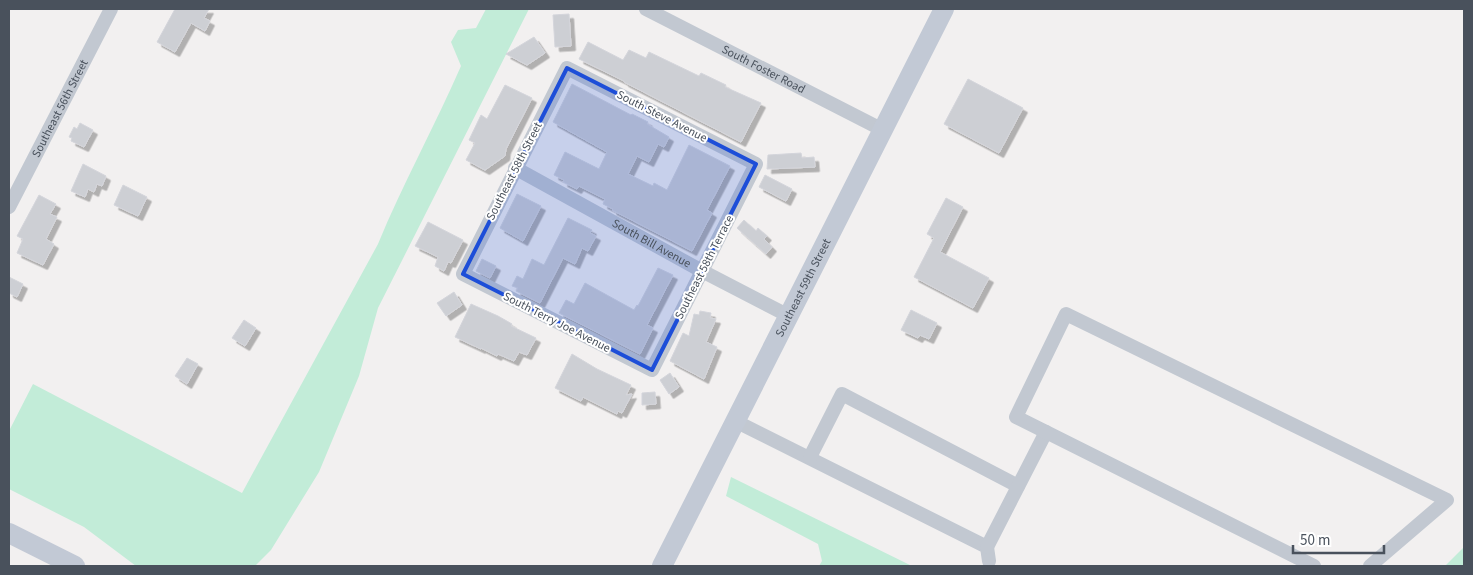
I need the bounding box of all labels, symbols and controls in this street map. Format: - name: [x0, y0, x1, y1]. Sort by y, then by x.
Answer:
- street label: South Foster Road: [719, 41, 808, 98]
- street label: Southeast 56th Street: [28, 57, 93, 161]
- street label: South Steve Avenue: [614, 86, 710, 147]
- street label: Southeast 58th Street: [482, 119, 547, 223]
- street label: Southeast 58th Terrace: [671, 212, 738, 322]
- street label: South Bill Avenue: [609, 215, 694, 272]
- street label: Southeast 59th Street: [771, 236, 835, 340]
- street label: South Terry Joe Avenue: [500, 288, 613, 357]
- scale bar: [1293, 522, 1384, 554]
- text: 50 m: [1300, 530, 1330, 551]

